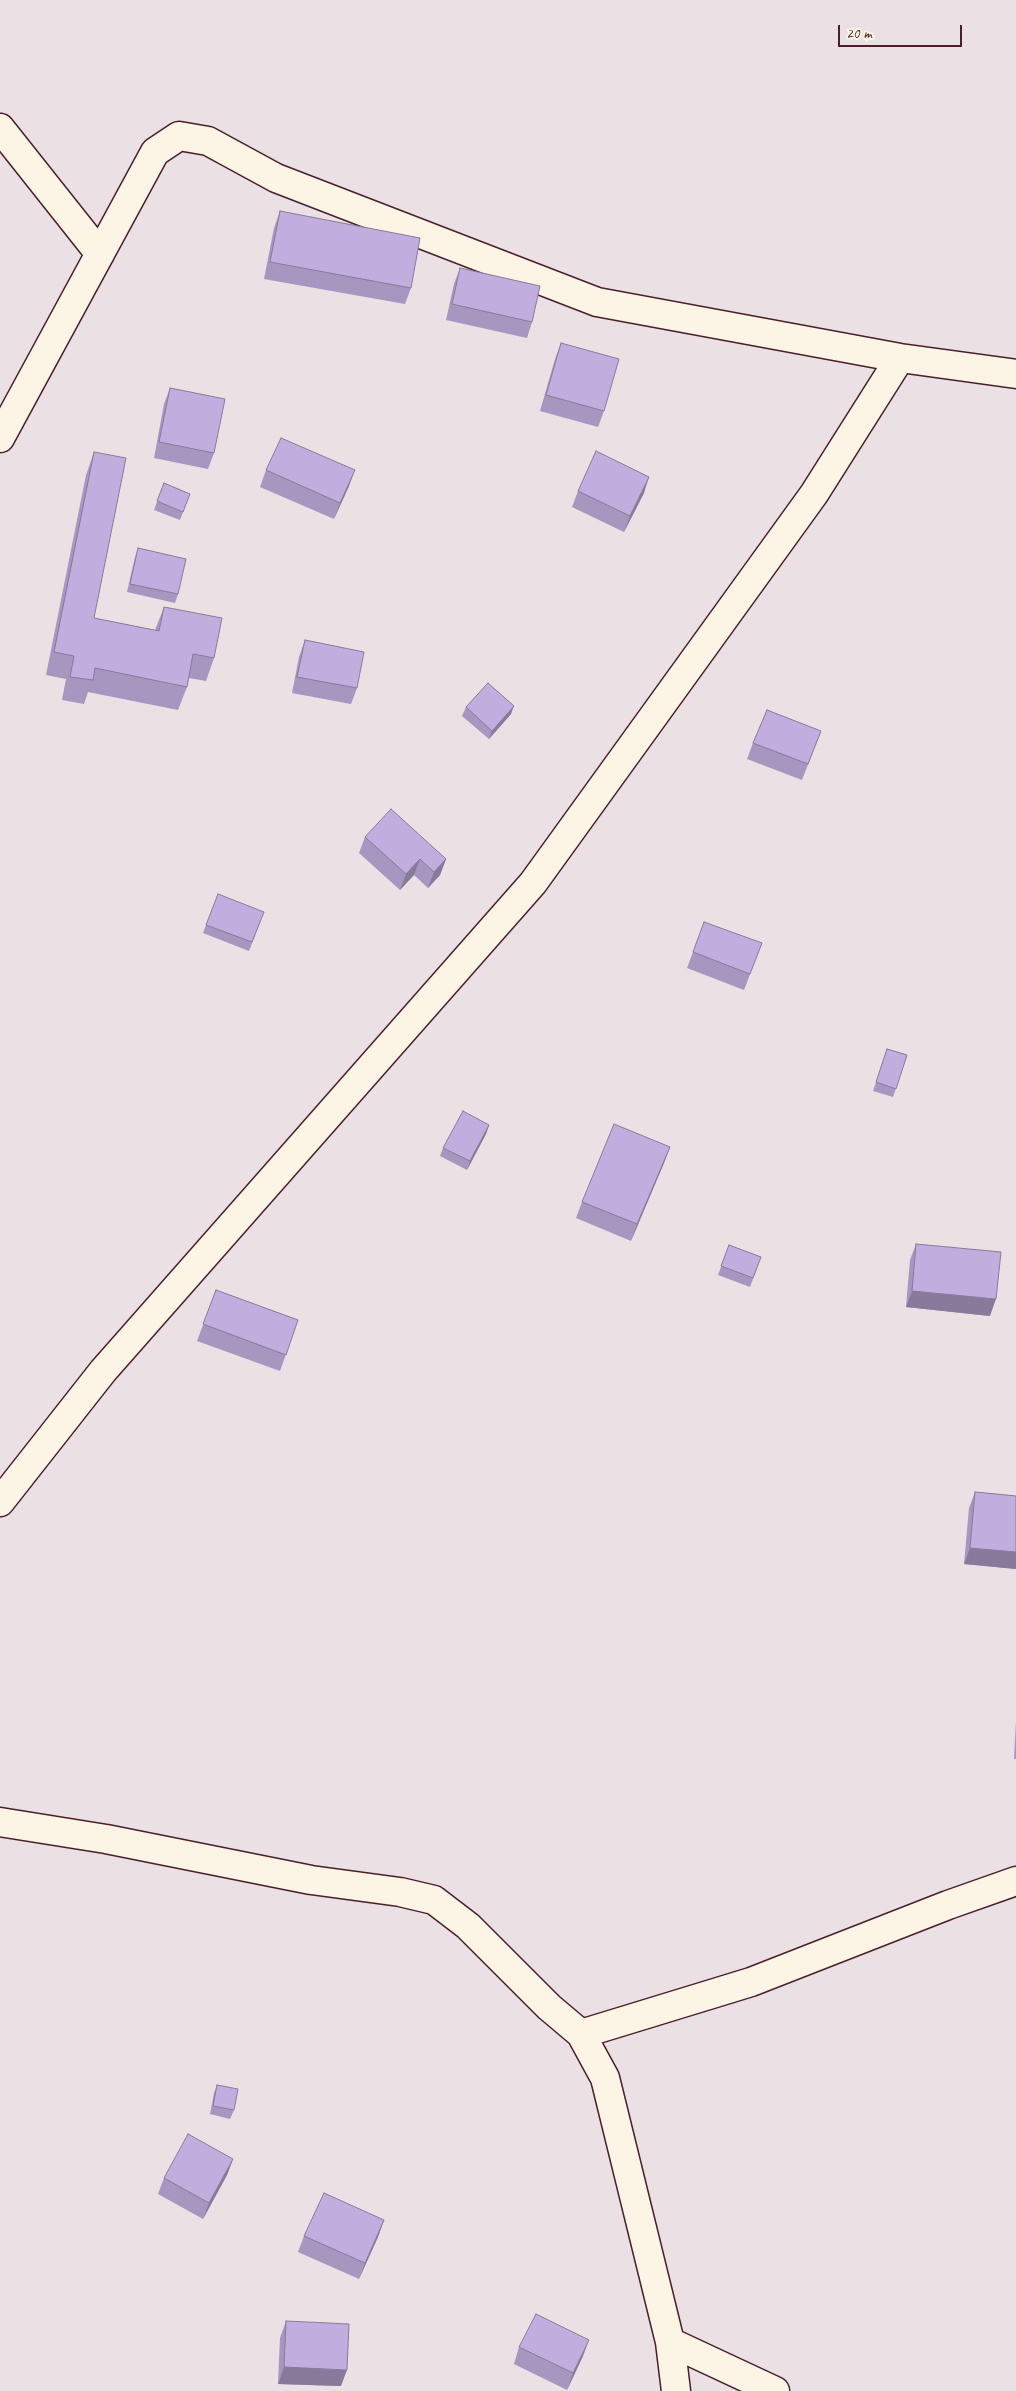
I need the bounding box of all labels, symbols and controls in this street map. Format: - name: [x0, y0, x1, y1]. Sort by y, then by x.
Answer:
- scale bar: [841, 15, 965, 47]
- text: 20 m: [846, 24, 872, 43]

